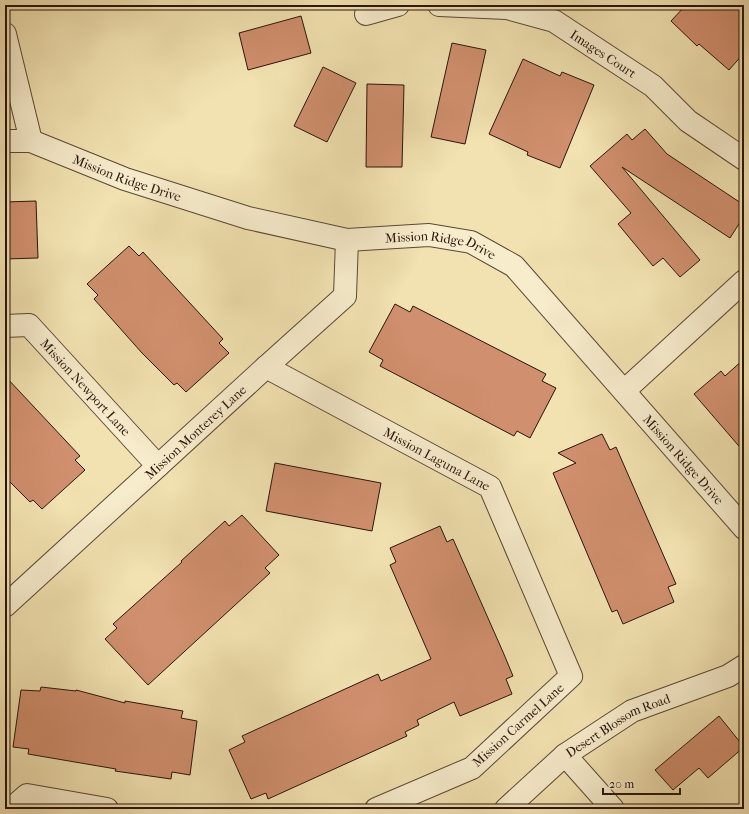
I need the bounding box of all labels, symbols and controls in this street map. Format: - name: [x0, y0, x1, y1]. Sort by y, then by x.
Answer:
- street label: Images Court: [568, 26, 640, 81]
- street label: Mission Ridge Drive: [71, 151, 184, 204]
- street label: Mission Ridge Drive: [385, 227, 499, 262]
- street label: Mission Newport Lane: [38, 335, 134, 439]
- street label: Mission Monterey Lane: [142, 381, 249, 482]
- street label: Mission Ridge Drive: [640, 411, 727, 508]
- street label: Mission Laguna Lane: [381, 424, 493, 493]
- street label: Mission Carmel Lane: [469, 680, 567, 770]
- street label: Desert Blossom Road: [563, 690, 673, 760]
- scale bar: [603, 770, 680, 796]
- text: 20 m: [609, 777, 634, 791]

